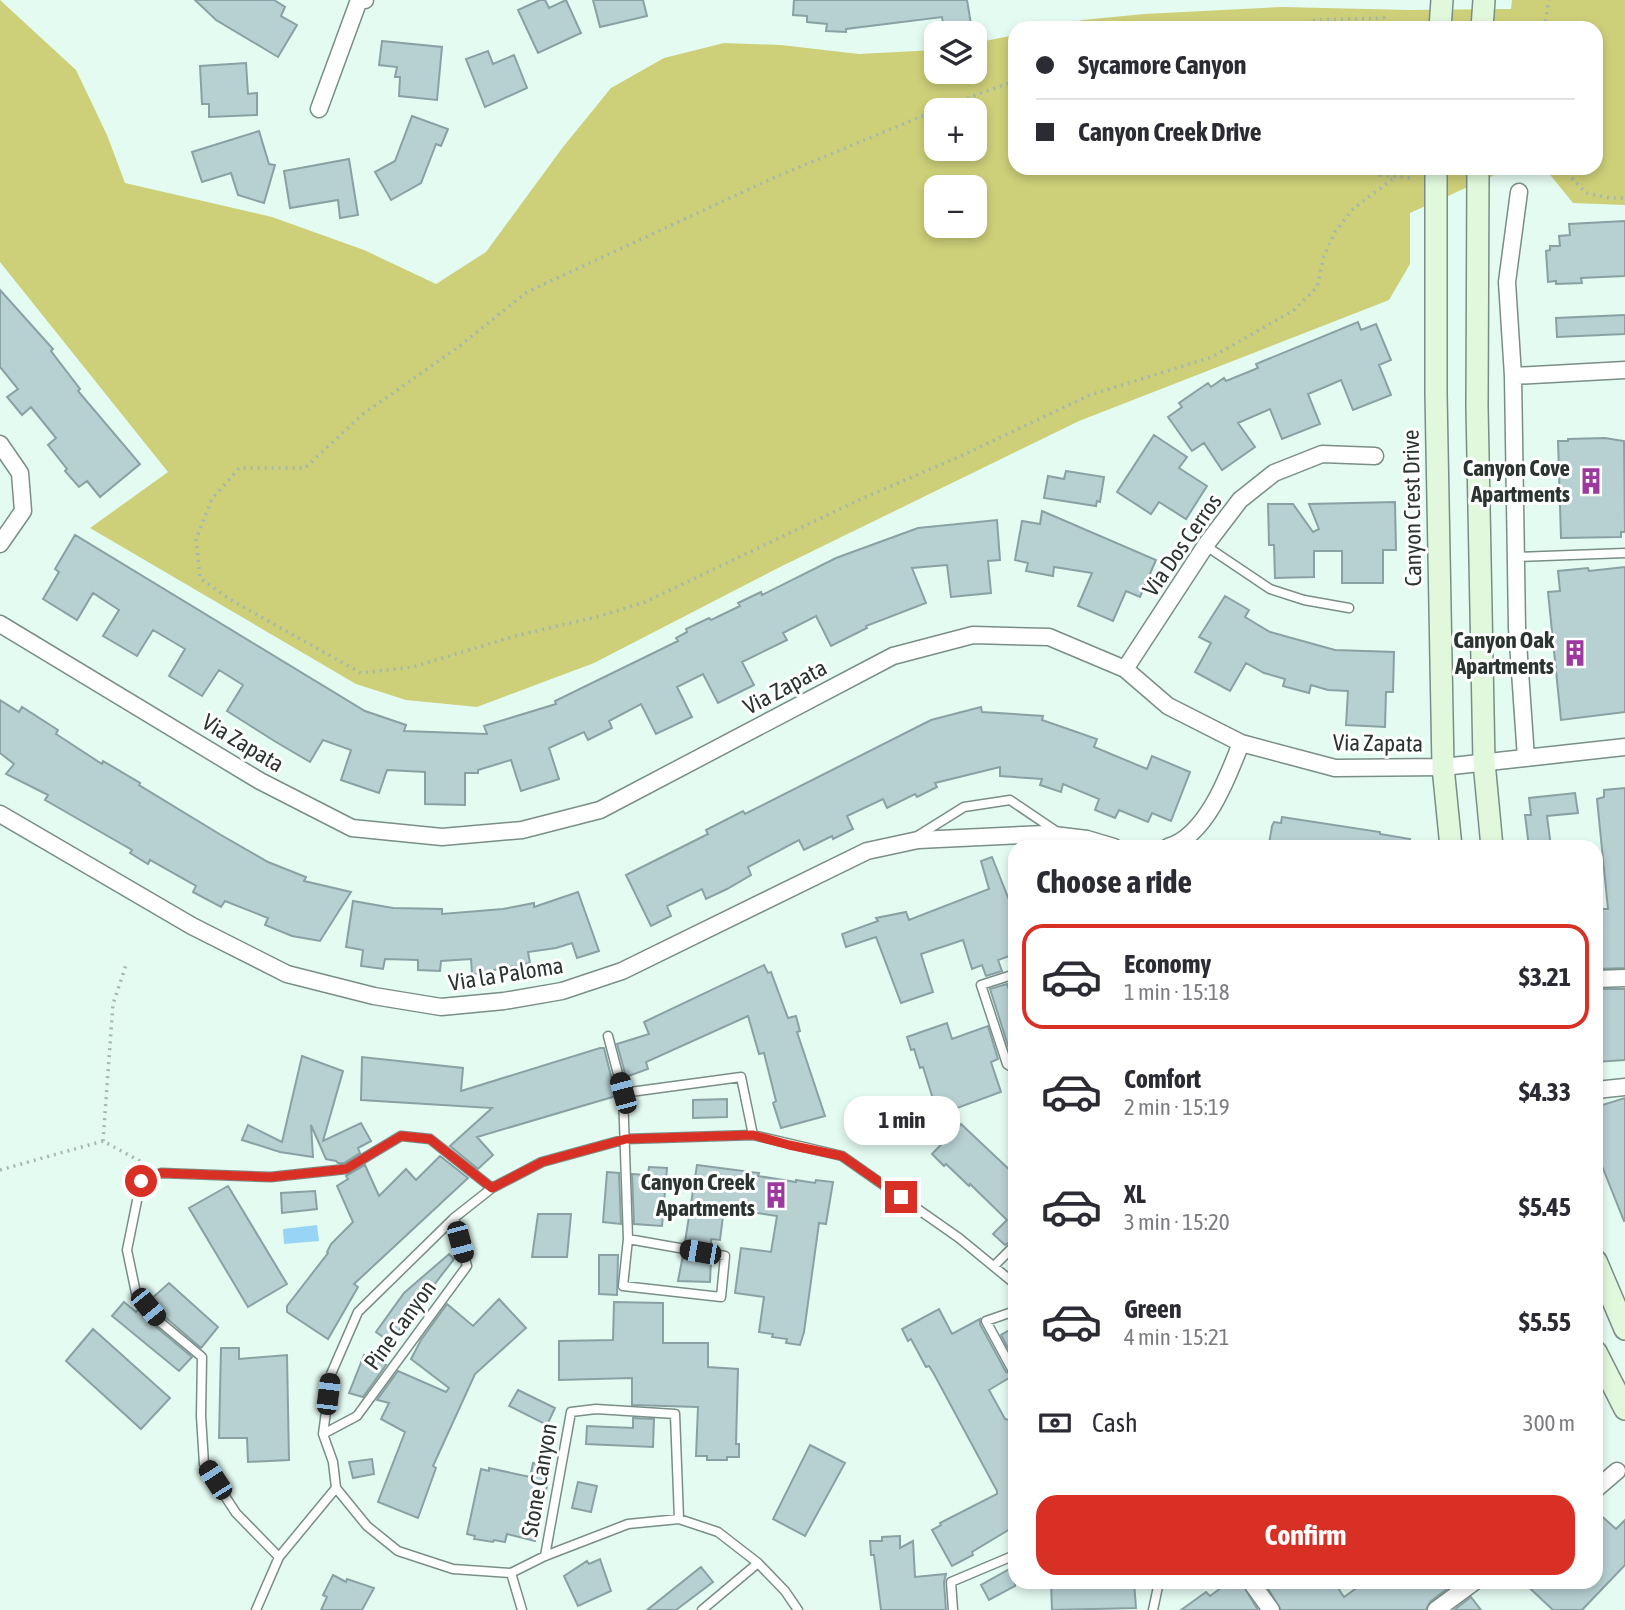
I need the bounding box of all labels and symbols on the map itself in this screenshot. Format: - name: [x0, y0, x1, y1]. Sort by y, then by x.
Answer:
- street label: Canyon Crest Drive: [1398, 429, 1426, 587]
- place label: Canyon Cove Apartments: [1463, 455, 1570, 507]
- building icon: Canyon Cove Apartments: [1576, 466, 1606, 496]
- street label: Via Dos Cerros: [1137, 489, 1227, 601]
- place label: Canyon Oak Apartments: [1453, 627, 1555, 679]
- building icon: Canyon Oak Apartments: [1560, 638, 1590, 668]
- street label: Via Zapata: [739, 654, 831, 720]
- street label: Via Zapata: [198, 709, 288, 777]
- street label: Via Zapata: [1333, 729, 1423, 757]
- street label: Via la Paloma: [447, 952, 565, 996]
- car: [608, 1070, 639, 1116]
- callout: 1 min: [843, 1096, 959, 1144]
- route start: [125, 1165, 157, 1197]
- place label: Canyon Creek Apartments: [640, 1169, 756, 1221]
- building icon: Canyon Creek Apartments: [761, 1180, 791, 1210]
- route end: [885, 1181, 917, 1213]
- car: [445, 1219, 476, 1265]
- car: [678, 1238, 723, 1266]
- street label: Pine Canyon: [359, 1275, 441, 1375]
- car: [127, 1284, 170, 1330]
- car: [316, 1372, 341, 1416]
- street label: Stone Canyon: [516, 1421, 562, 1539]
- car: [195, 1457, 236, 1503]

